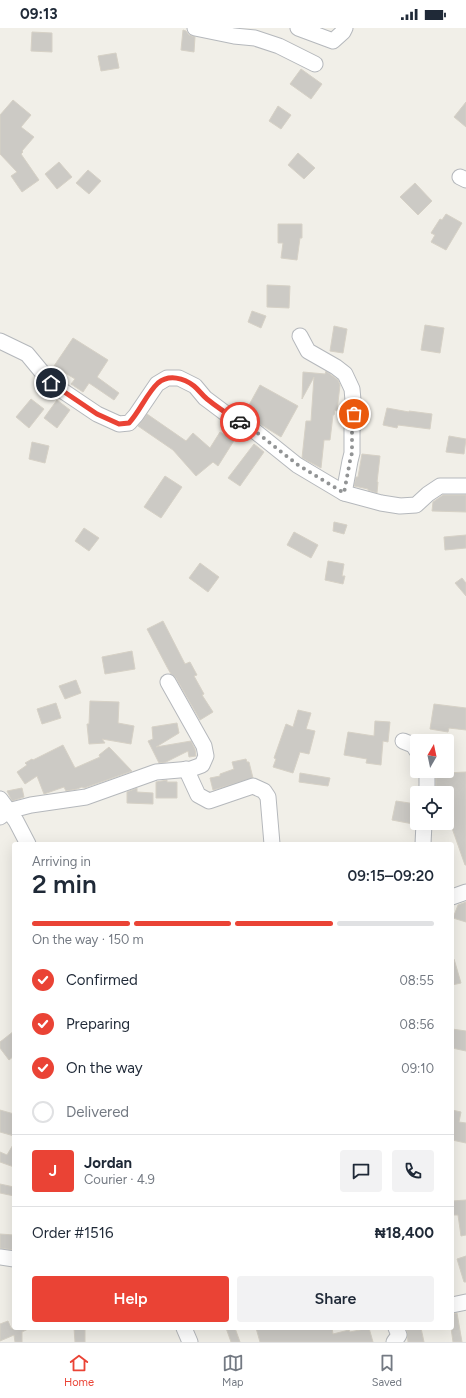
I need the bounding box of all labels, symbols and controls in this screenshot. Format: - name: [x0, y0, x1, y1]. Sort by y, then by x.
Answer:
- text: 09:13: [20, 5, 58, 23]
- pin: [34, 366, 68, 400]
- icon: home: [40, 372, 62, 394]
- pin: [337, 397, 371, 431]
- courier: [220, 402, 260, 442]
- icon: bag: [343, 403, 365, 425]
- icon: car: [229, 411, 251, 433]
- north arrow: [410, 734, 454, 778]
- map controls: [410, 734, 454, 830]
- button: locate: [410, 786, 454, 830]
- text: Arriving in: [32, 854, 91, 869]
- text: 09:15–09:20: [348, 867, 434, 885]
- text: 2 min: [32, 868, 97, 900]
- text: On the way · 150 m: [32, 932, 144, 947]
- icon: check: [32, 969, 54, 991]
- text: Confirmed: [66, 971, 138, 989]
- text: 08:55: [399, 973, 434, 988]
- icon: check: [32, 1013, 54, 1035]
- text: Preparing: [66, 1015, 130, 1033]
- text: 08:56: [400, 1017, 434, 1032]
- icon: check: [32, 1057, 54, 1079]
- text: On the way: [66, 1059, 143, 1077]
- text: 09:10: [401, 1061, 434, 1076]
- text: Delivered: [66, 1103, 129, 1121]
- button: chat: [340, 1150, 382, 1192]
- button: phone: [392, 1150, 434, 1192]
- text: Jordan: [84, 1154, 132, 1172]
- text: J: [49, 1162, 57, 1180]
- text: Courier · 4.9: [84, 1172, 155, 1187]
- text: Order #1516: [32, 1224, 113, 1242]
- text: ₦18,400: [375, 1224, 434, 1242]
- button: Help: [32, 1276, 229, 1322]
- button: Share: [237, 1276, 434, 1322]
- tab: Home: [64, 1352, 94, 1389]
- tab: Map: [222, 1352, 244, 1389]
- tab: Saved: [372, 1352, 402, 1389]

